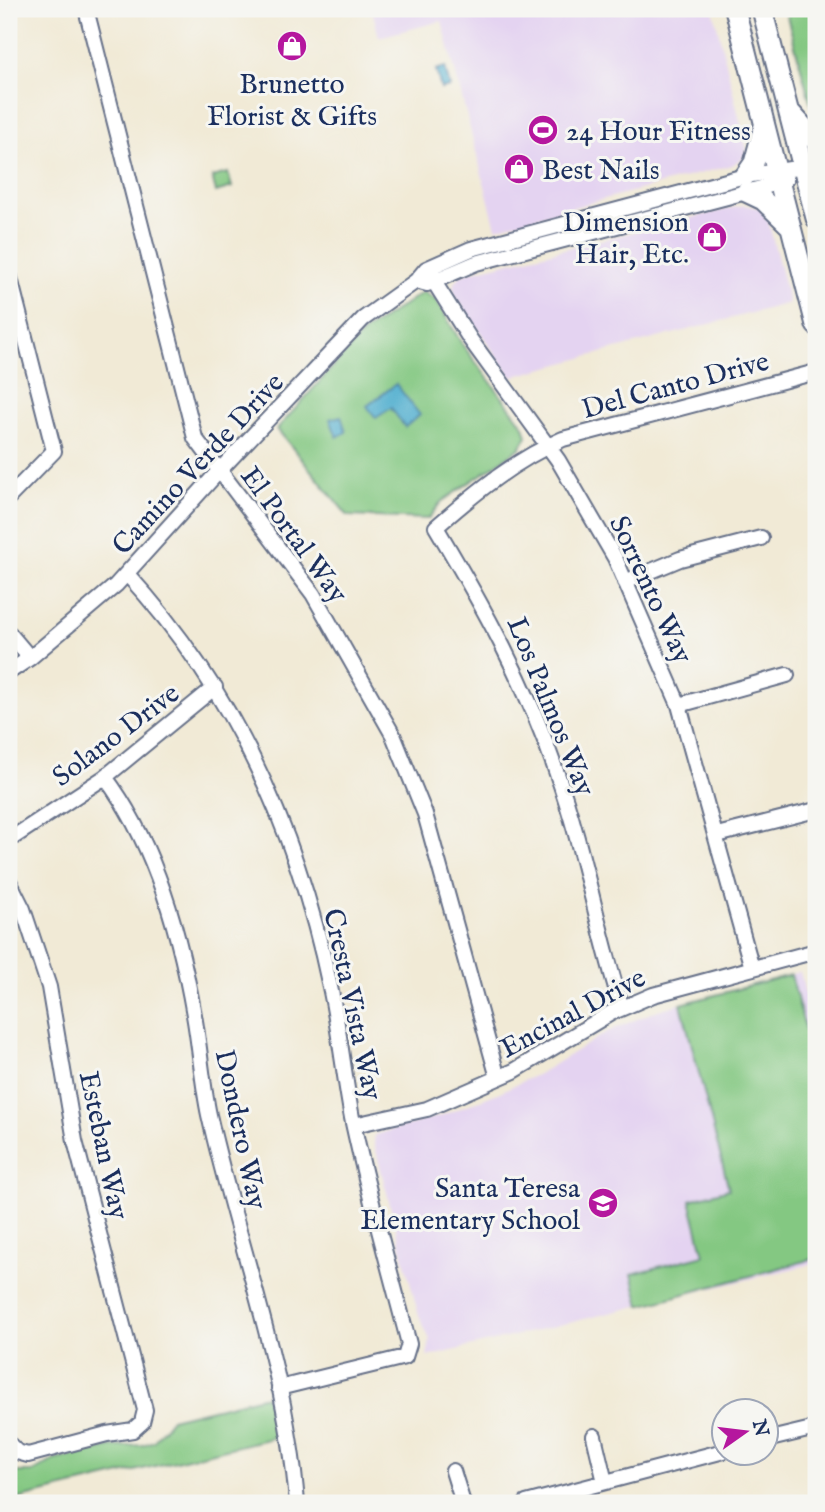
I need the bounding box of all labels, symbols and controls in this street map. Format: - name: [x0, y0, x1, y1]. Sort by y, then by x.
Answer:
- shop icon: Brunetto Florist & Gifts: [275, 29, 309, 63]
- place label: Brunetto Florist & Gifts: [207, 68, 377, 135]
- sports icon: 24 Hour Fitness: [526, 113, 560, 147]
- place label: 24 Hour Fitness: [566, 115, 751, 150]
- shop icon: Best Nails: [502, 152, 536, 186]
- place label: Best Nails: [542, 154, 660, 189]
- place label: Dimension Hair, Etc.: [563, 206, 689, 273]
- shop icon: Dimension Hair, Etc.: [695, 220, 729, 254]
- street label: Del Canto Drive: [578, 345, 773, 428]
- street label: Camino Verde Drive: [105, 366, 292, 563]
- street label: El Portal Way: [232, 460, 354, 611]
- street label: Sorrento Way: [600, 511, 699, 670]
- street label: Los Palmos Way: [498, 612, 602, 802]
- street label: Solano Drive: [46, 677, 187, 795]
- street label: Cresta Vista Way: [314, 906, 389, 1104]
- street label: Encinal Drive: [494, 961, 652, 1067]
- street label: Dondero Way: [206, 1047, 274, 1213]
- street label: Esteban Way: [70, 1068, 135, 1223]
- place label: Santa Teresa Elementary School: [360, 1172, 581, 1239]
- school or university icon: Santa Teresa Elementary School: [586, 1186, 620, 1220]
- north arrow: [710, 1396, 780, 1466]
- text: N: [746, 1417, 773, 1440]

